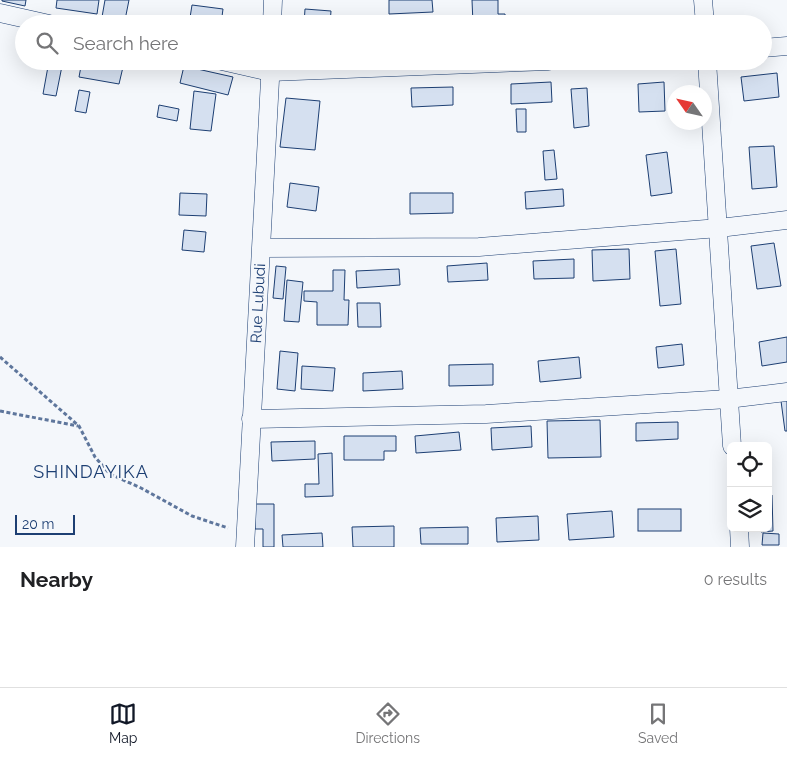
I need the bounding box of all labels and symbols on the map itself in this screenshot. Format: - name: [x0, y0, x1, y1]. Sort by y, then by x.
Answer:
- north arrow: [667, 85, 712, 130]
- street label: Rue Lubudi: [247, 263, 269, 344]
- district label: SHINDAYIKA: [33, 461, 149, 482]
- scale bar: [15, 512, 75, 535]

